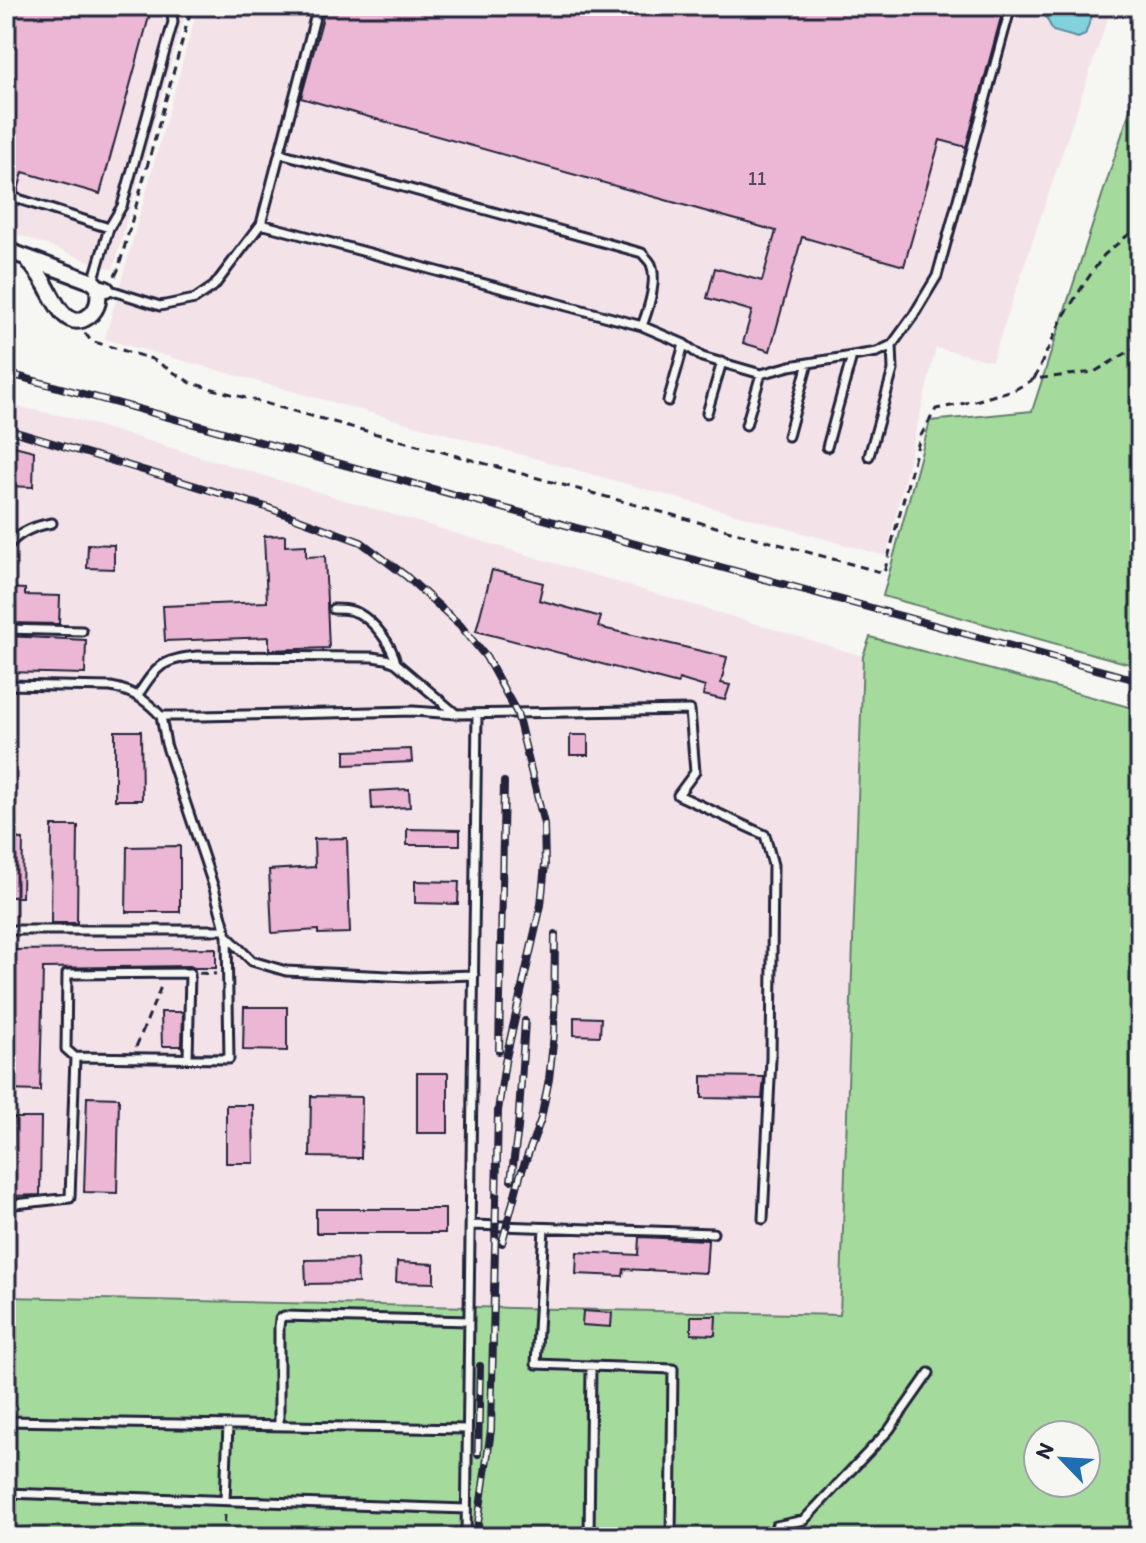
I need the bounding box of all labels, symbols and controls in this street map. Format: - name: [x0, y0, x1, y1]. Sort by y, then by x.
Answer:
- house number: 11: [748, 166, 766, 190]
- north arrow: [1022, 1419, 1102, 1499]
- text: N: [1029, 1438, 1060, 1463]

